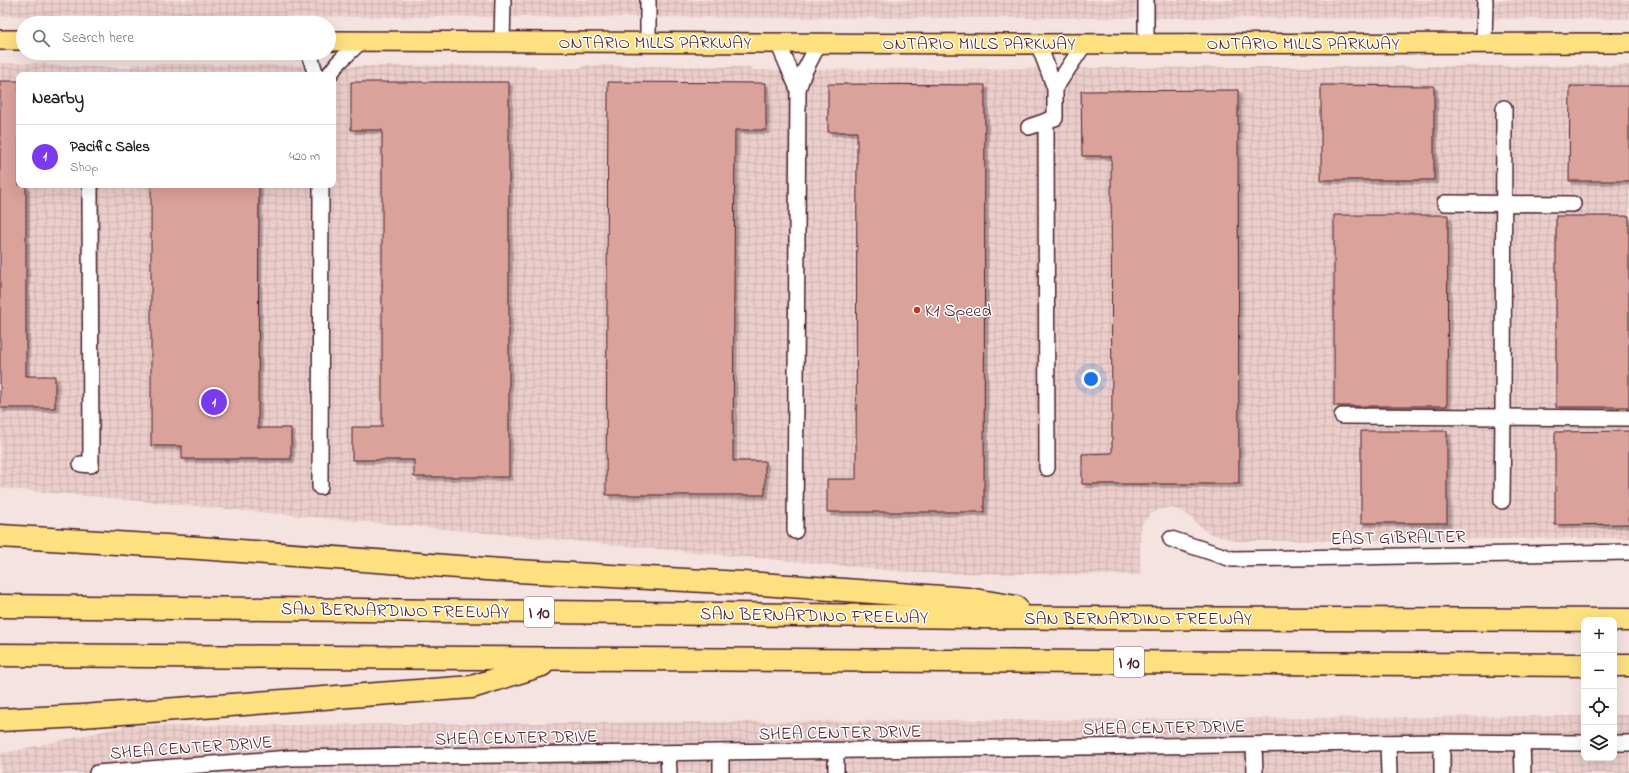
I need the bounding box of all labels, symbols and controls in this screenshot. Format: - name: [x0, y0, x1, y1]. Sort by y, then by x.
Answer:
- search box: [16, 16, 336, 60]
- icon: search: [30, 27, 52, 49]
- text: Search here: [62, 27, 134, 49]
- street label: ONTARIO MILLS PARKWAY: [559, 31, 752, 57]
- street label: ONTARIO MILLS PARKWAY: [883, 32, 1076, 58]
- street label: ONTARIO MILLS PARKWAY: [1207, 32, 1400, 58]
- text: Nearby: [32, 86, 84, 111]
- text: Pacific Sales: [70, 136, 150, 158]
- text: 1: [43, 147, 47, 166]
- text: 420 m: [289, 147, 320, 166]
- text: Shop: [70, 158, 98, 177]
- place label: K1 Speed: [925, 299, 992, 325]
- marker: K1 Speed: [912, 305, 922, 315]
- your location: [1081, 369, 1101, 389]
- pin: 1: [201, 387, 227, 417]
- street label: EAST GIBRALTER: [1330, 525, 1466, 553]
- street label: SAN BERNARDINO FREEWAY: [281, 597, 510, 627]
- road number: I 10: [524, 597, 554, 627]
- street label: SAN BERNARDINO FREEWAY: [700, 602, 929, 632]
- street label: SAN BERNARDINO FREEWAY: [1024, 607, 1253, 633]
- map controls: [1581, 617, 1617, 761]
- button: +: [1581, 617, 1617, 653]
- road number: I 10: [1114, 647, 1144, 677]
- button: −: [1581, 653, 1617, 689]
- button: locate: [1581, 689, 1617, 725]
- street label: SHEA CENTER DRIVE: [1082, 715, 1246, 743]
- street label: SHEA CENTER DRIVE: [758, 720, 922, 748]
- street label: SHEA CENTER DRIVE: [434, 725, 598, 753]
- button: layers: [1581, 725, 1617, 761]
- street label: SHEA CENTER DRIVE: [109, 730, 273, 768]

